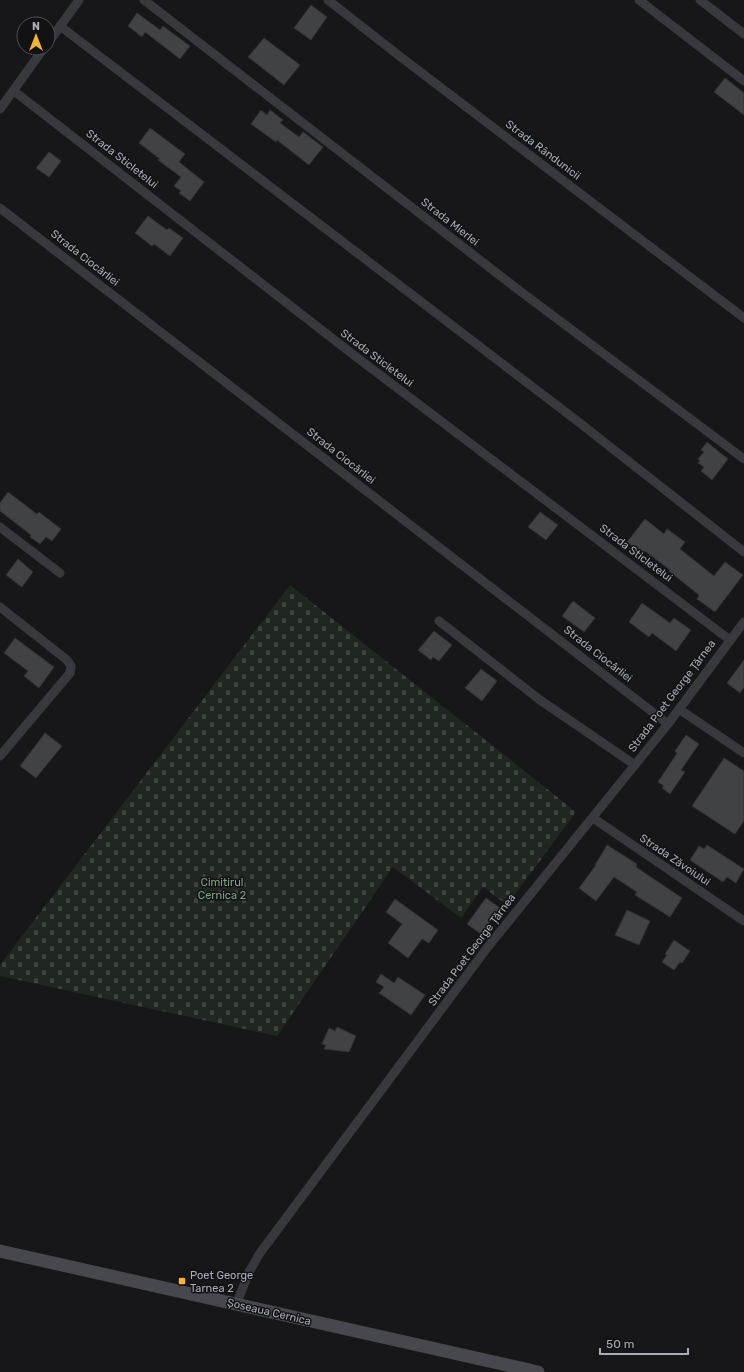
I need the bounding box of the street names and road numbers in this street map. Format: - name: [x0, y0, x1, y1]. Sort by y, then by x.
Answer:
- street label: Strada Rândunicii: [503, 118, 583, 182]
- street label: Strada Sticletelui: [83, 127, 161, 191]
- street label: Strada Mierlei: [418, 195, 482, 249]
- street label: Strada Ciocârliei: [48, 227, 122, 289]
- street label: Strada Sticletelui: [338, 326, 416, 390]
- street label: Strada Ciocârliei: [304, 425, 378, 487]
- street label: Strada Sticletelui: [597, 521, 675, 585]
- street label: Strada Ciocârliei: [561, 623, 635, 685]
- street label: Strada Poet George Țărnea: [626, 637, 718, 755]
- street label: Strada Zăvoiului: [637, 832, 713, 888]
- street label: Strada Poet George Țărnea: [426, 891, 518, 1009]
- street label: Șoseaua Cernica: [226, 1296, 312, 1328]

